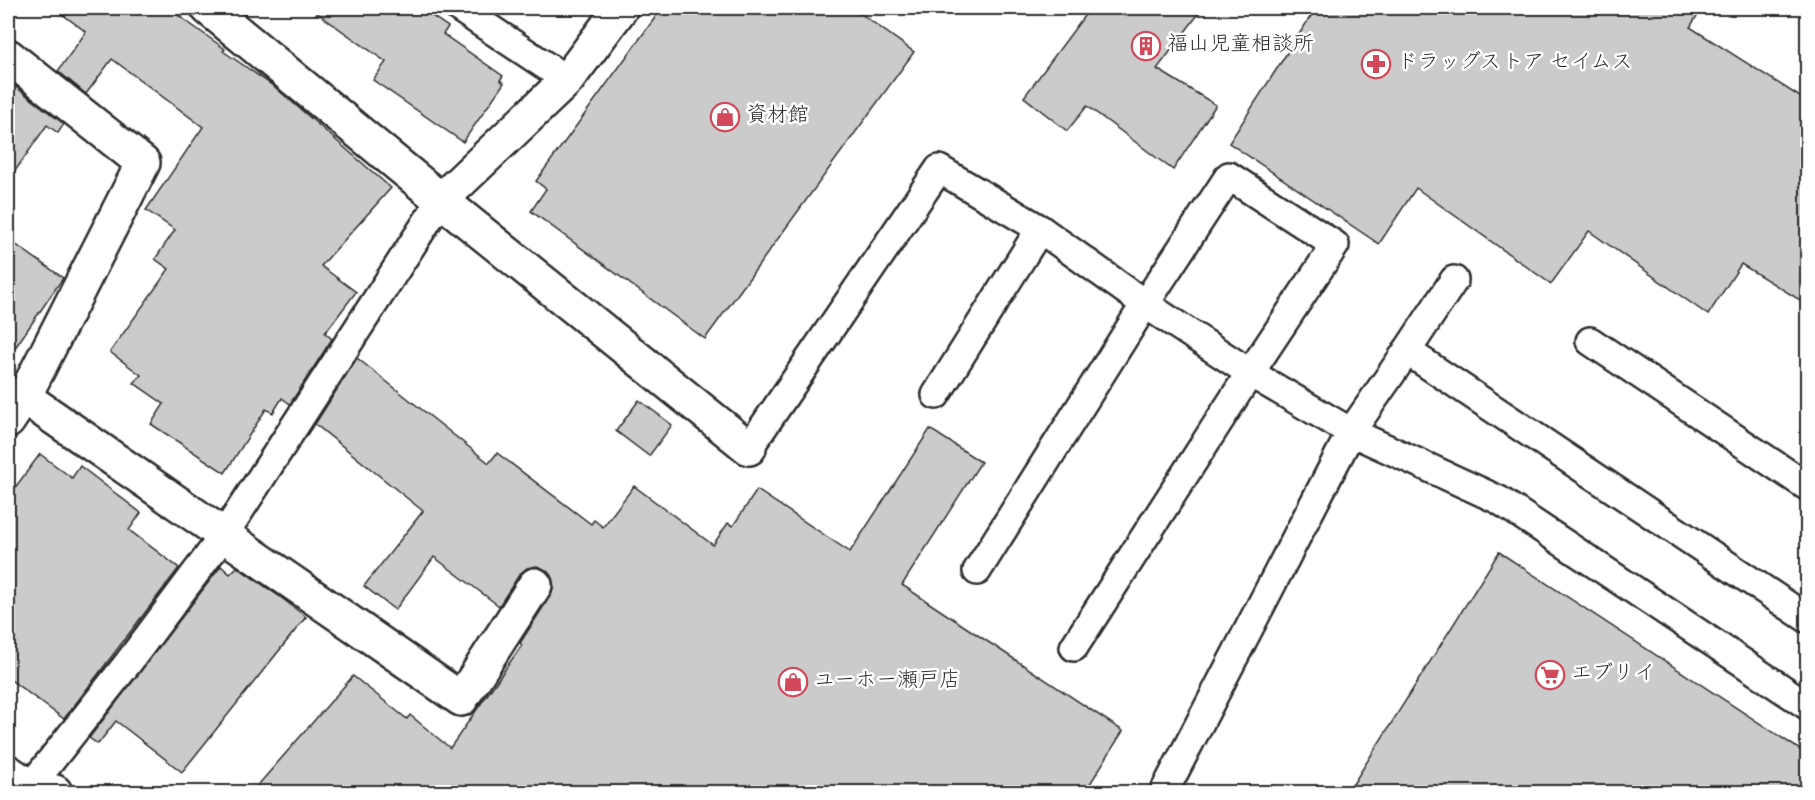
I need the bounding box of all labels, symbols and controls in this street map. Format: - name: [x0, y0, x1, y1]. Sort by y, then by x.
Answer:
- building icon: 福山児童相談所: [1130, 30, 1162, 62]
- place label: 福山児童相談所: [1167, 32, 1314, 59]
- pharmacy icon: ドラッグストア セイムス: [1360, 48, 1392, 80]
- place label: ドラッグストア セイムス: [1397, 51, 1633, 77]
- shop icon: 資材館: [709, 101, 741, 133]
- place label: 資材館: [746, 103, 809, 130]
- supermarket icon: エブリイ: [1534, 659, 1566, 691]
- place label: エブリイ: [1571, 662, 1655, 688]
- shop icon: ユーホー瀬戸店: [777, 666, 809, 698]
- place label: ユーホー瀬戸店: [814, 668, 960, 695]

